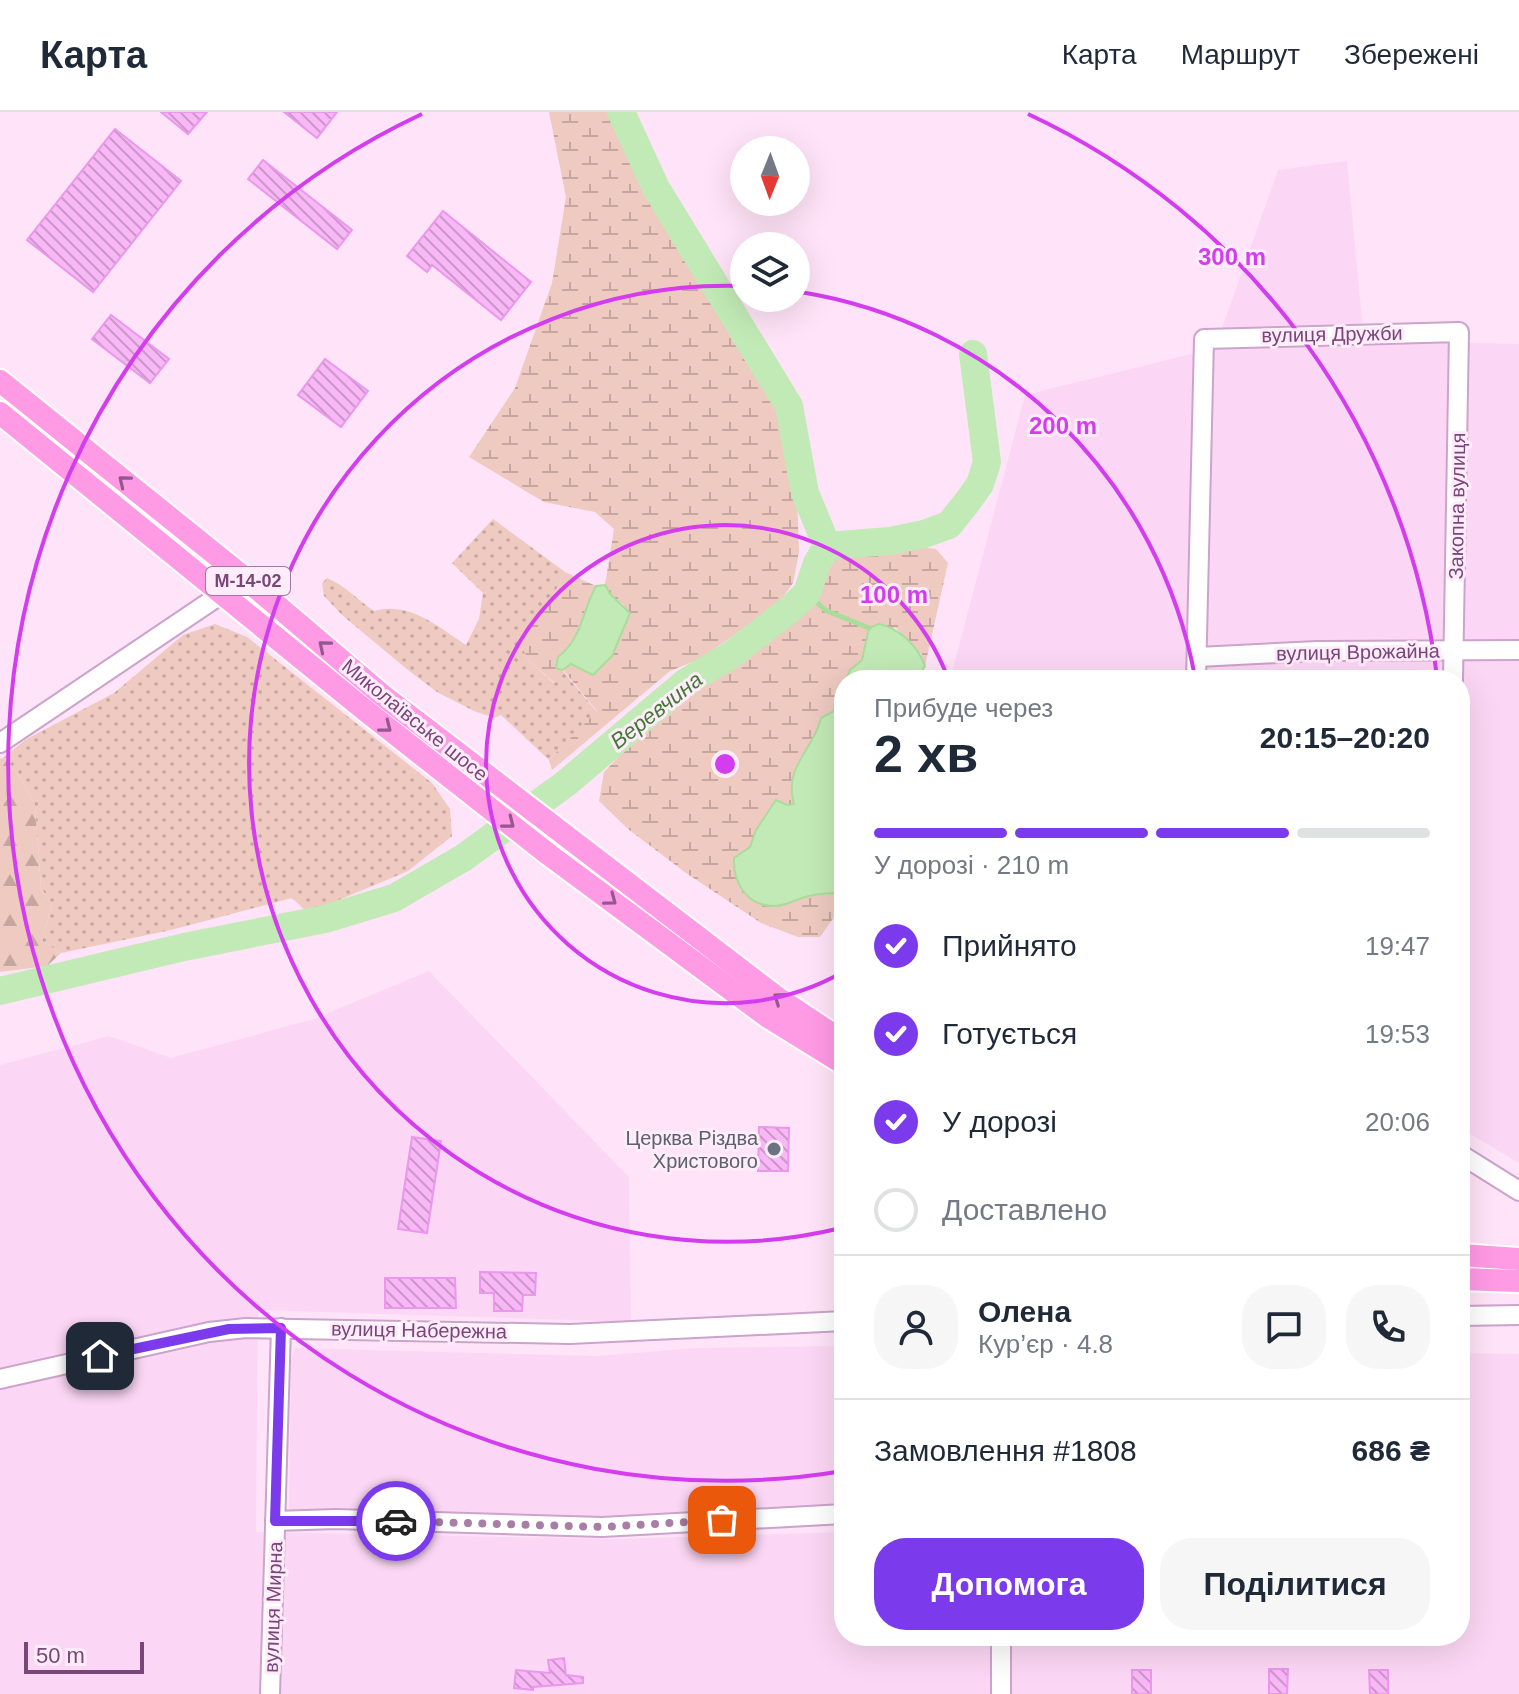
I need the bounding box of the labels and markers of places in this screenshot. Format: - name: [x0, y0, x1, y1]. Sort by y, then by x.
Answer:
- centre of rings: [711, 750, 739, 778]
- place label: Церква Різдва Христового: [625, 1127, 759, 1172]
- marker: Церква Різдва Христового: [765, 1140, 783, 1158]
- pin: [66, 1322, 134, 1390]
- pin: [688, 1486, 756, 1554]

